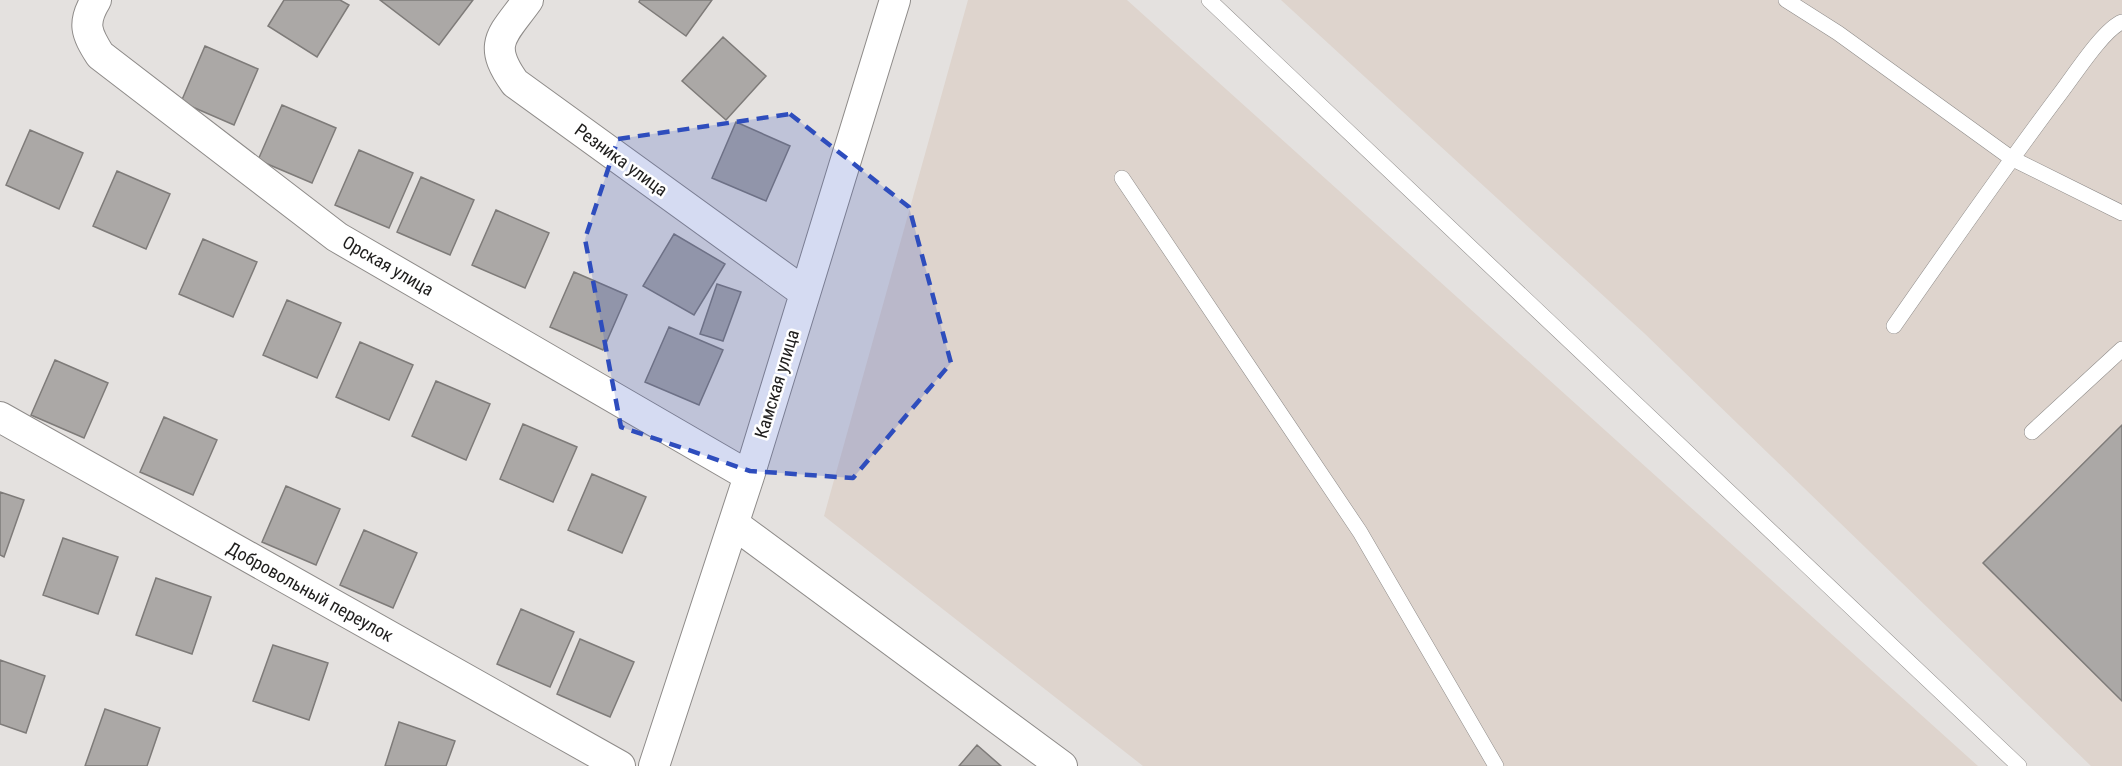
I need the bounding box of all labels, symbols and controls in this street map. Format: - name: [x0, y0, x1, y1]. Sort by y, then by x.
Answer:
- street label: Резника улица: [571, 119, 672, 200]
- street label: Орская улица: [339, 231, 438, 300]
- street label: Камская улица: [750, 327, 803, 441]
- street label: Добровольный переулок: [224, 537, 397, 646]

